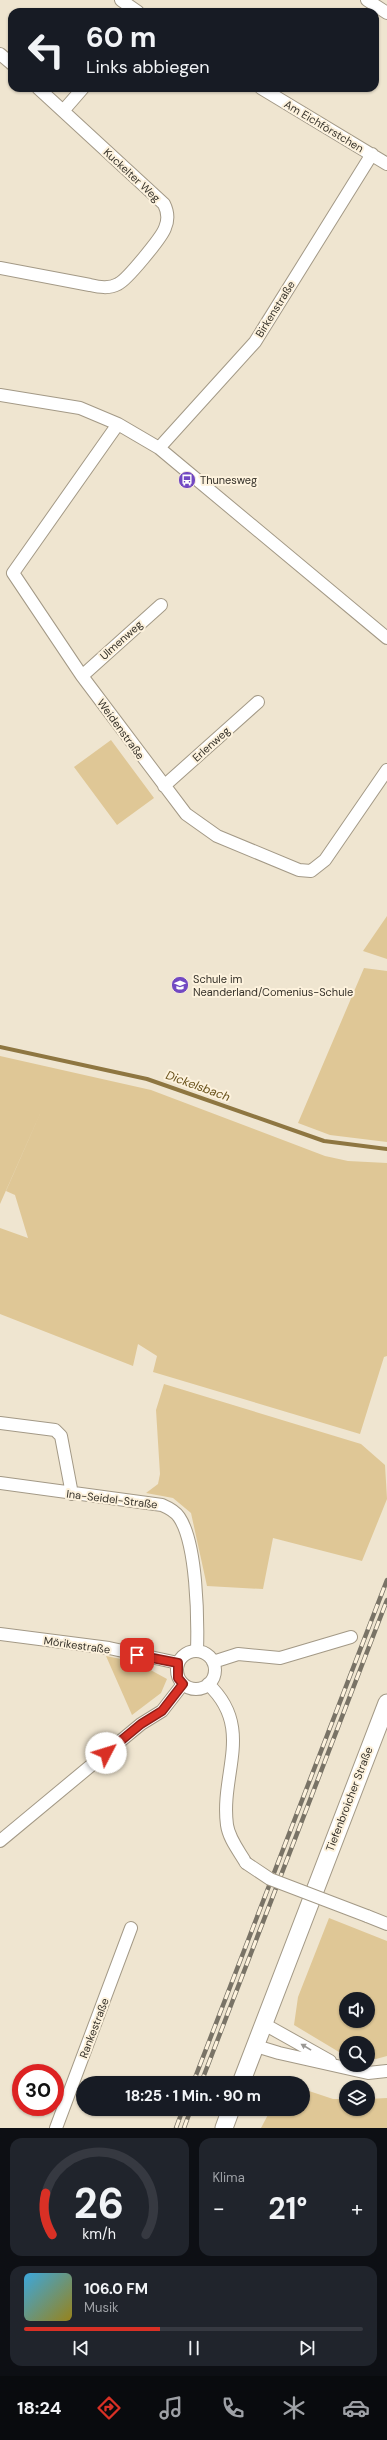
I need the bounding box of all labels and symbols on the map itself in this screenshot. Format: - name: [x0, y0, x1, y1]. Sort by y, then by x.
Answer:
- street label: Am Eichförstchen: [282, 97, 366, 155]
- street label: Kuckelter Weg: [101, 145, 163, 205]
- street label: Birkenstraße: [252, 278, 298, 340]
- bus stop icon: Thunesweg: [177, 470, 197, 490]
- place label: Thunesweg: [200, 473, 257, 487]
- street label: Ulmenweg: [97, 617, 145, 663]
- street label: Weidenstraße: [94, 696, 148, 762]
- street label: Erlenweg: [189, 723, 233, 765]
- place label: Schule im Neanderland/Comenius-Schule: [193, 972, 353, 999]
- school or university icon: Schule im Neanderland/Comenius-Schule: [170, 975, 190, 995]
- water label: Dickelsbach: [164, 1067, 232, 1105]
- street label: Ina-Seidel-Straße: [66, 1486, 158, 1512]
- street label: Mörikestraße: [43, 1633, 111, 1657]
- pin: [120, 1638, 154, 1672]
- position arrow: [85, 1732, 127, 1774]
- street label: Tiefenbroicher Straße: [323, 1745, 375, 1853]
- street label: Rankestraße: [76, 1996, 112, 2060]
- one-way arrow: [300, 2043, 312, 2050]
- speed limit sign: 30: [12, 2064, 64, 2116]

